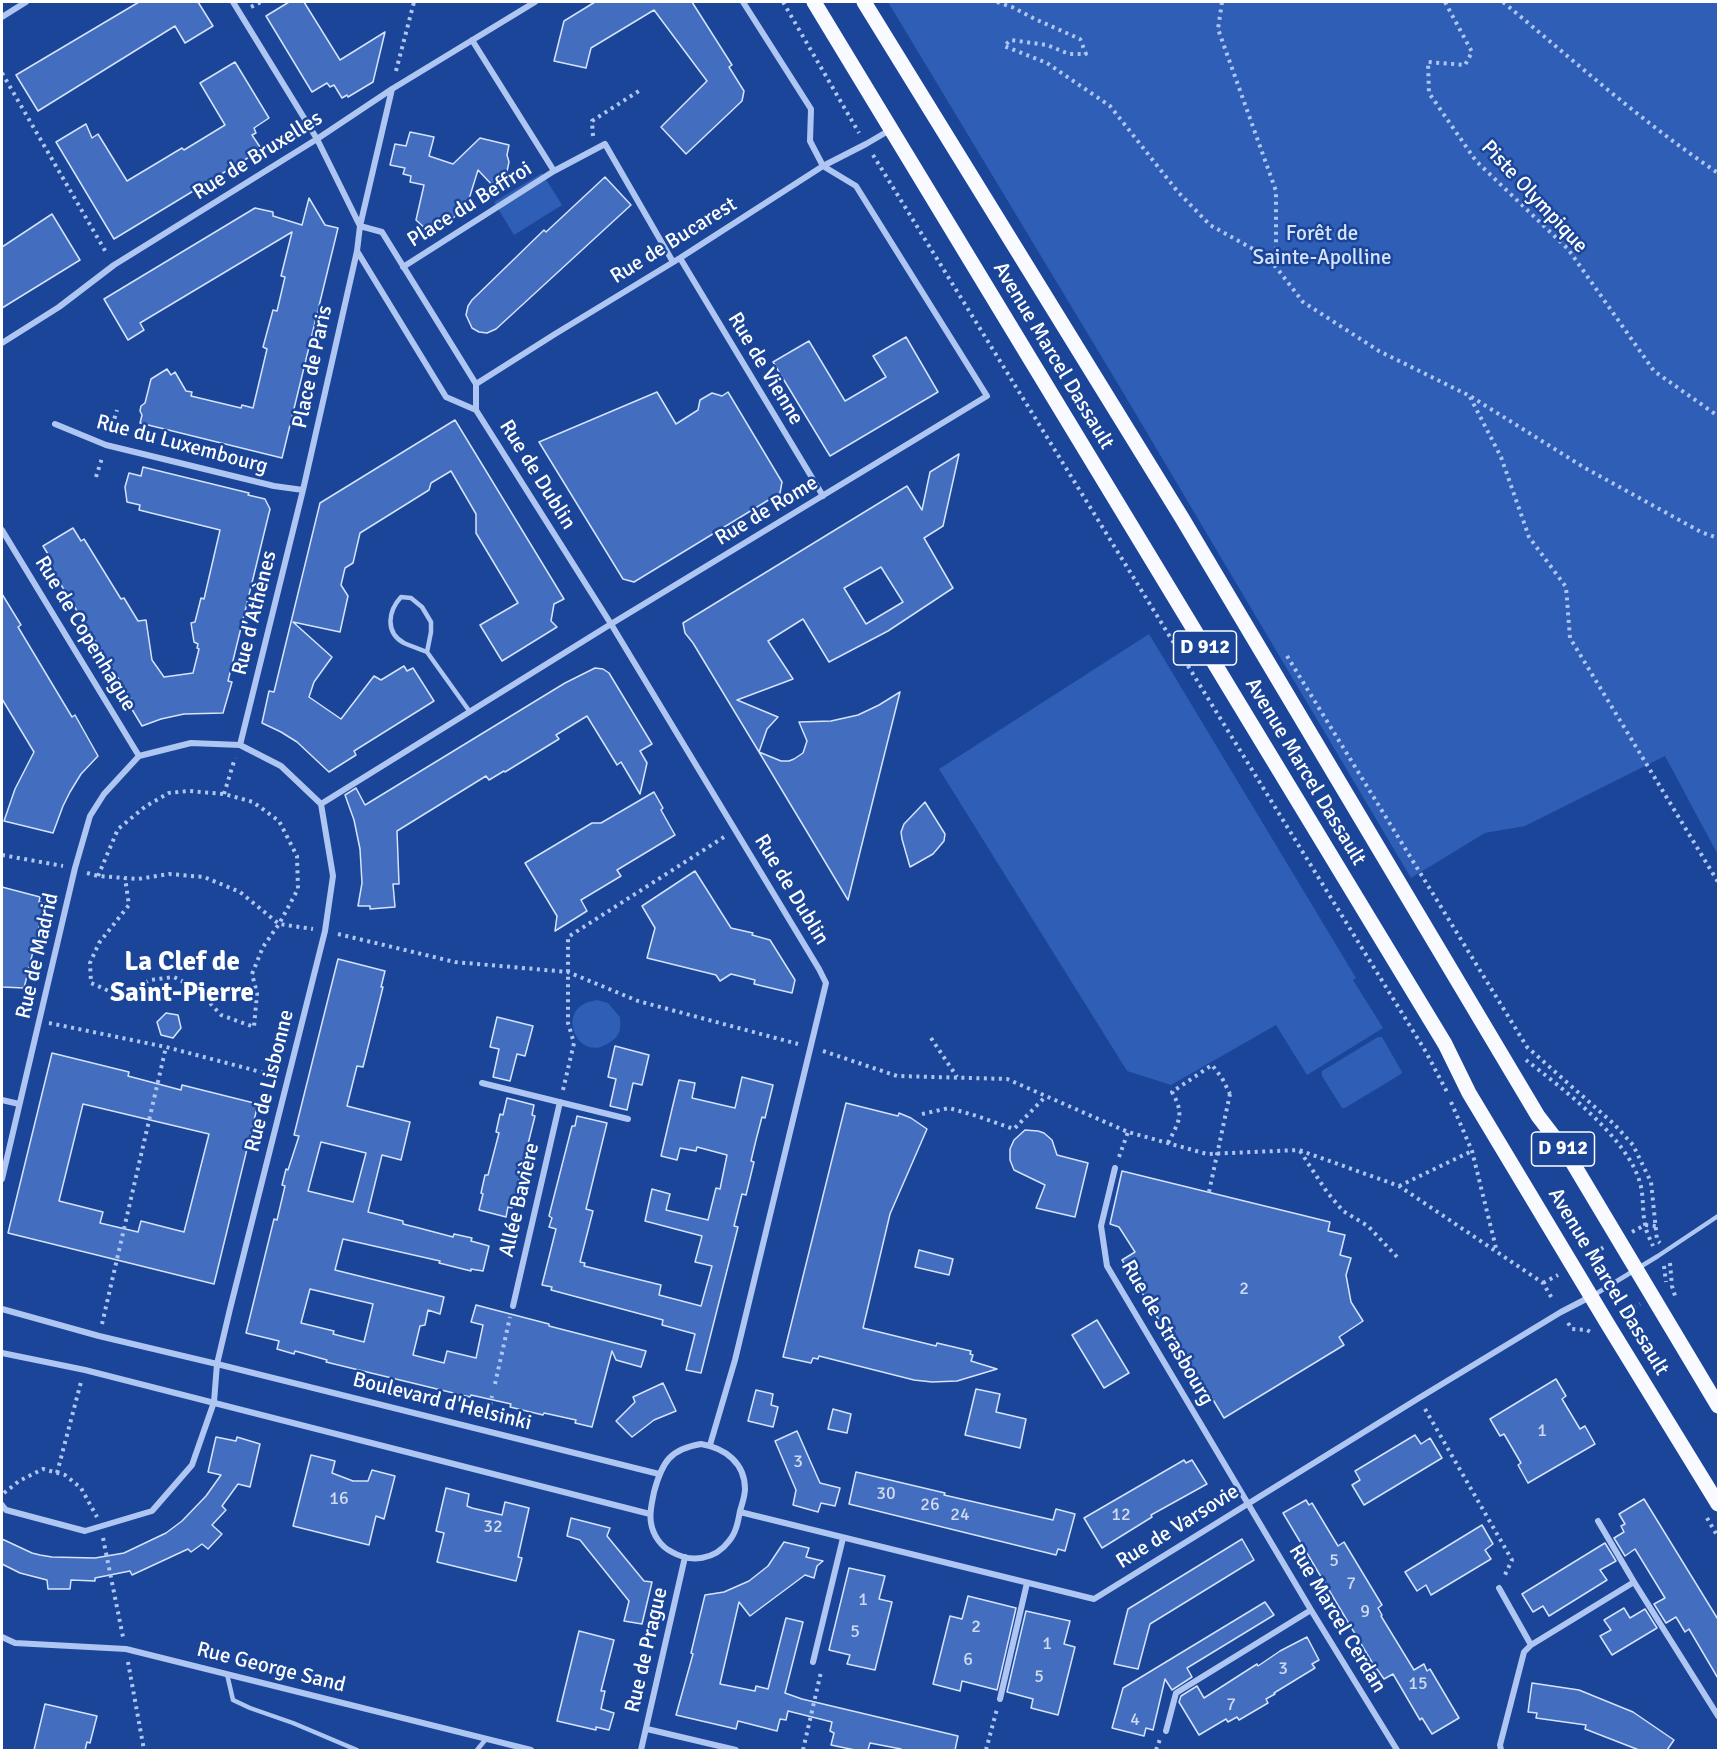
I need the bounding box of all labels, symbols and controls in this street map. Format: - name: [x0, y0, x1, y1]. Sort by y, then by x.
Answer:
- street label: Rue de Bruxelles: [189, 106, 327, 206]
- street label: Piste Olympique: [1475, 135, 1593, 259]
- street label: Place du Beffroi: [403, 157, 537, 253]
- street label: Rue de Bucarest: [606, 192, 742, 290]
- park label: Forêt de Sainte-Apolline: [1252, 221, 1392, 271]
- street label: Avenue Marcel Dassault: [987, 258, 1119, 454]
- street label: Place de Paris: [288, 303, 338, 431]
- street label: Rue de Vienne: [722, 308, 808, 430]
- street label: Rue du Luxembourg: [93, 410, 271, 480]
- street label: Rue de Dublin: [493, 416, 581, 534]
- street label: Rue de Rome: [711, 470, 823, 552]
- street label: Rue d'Athènes: [227, 548, 283, 678]
- street label: Rue de Copenhague: [29, 552, 141, 716]
- road number: D 912: [1174, 631, 1236, 665]
- street label: Avenue Marcel Dassault: [1239, 674, 1371, 870]
- street label: Rue de Dublin: [748, 830, 834, 950]
- street label: Rue de Madrid: [11, 891, 65, 1021]
- district label: La Clef de Saint-Pierre: [110, 947, 254, 1010]
- street label: Rue de Lisbonne: [240, 1007, 300, 1155]
- road number: D 912: [1532, 1132, 1594, 1166]
- street label: Allée Bavière: [495, 1140, 545, 1260]
- street label: Avenue Marcel Dassault: [1542, 1184, 1674, 1380]
- street label: Rue de Strasbourg: [1115, 1256, 1219, 1410]
- house number: 2: [1239, 1278, 1249, 1300]
- street label: Boulevard d'Helsinki: [350, 1368, 534, 1436]
- house number: 1: [1537, 1420, 1547, 1442]
- house number: 3: [793, 1451, 803, 1473]
- street label: Rue de Varsovie: [1112, 1479, 1244, 1575]
- house number: 30: [876, 1483, 896, 1505]
- house number: 16: [329, 1488, 349, 1510]
- house number: 26: [920, 1494, 940, 1516]
- house number: 24: [950, 1504, 970, 1526]
- house number: 12: [1111, 1504, 1131, 1526]
- house number: 32: [483, 1516, 503, 1538]
- street label: Rue Marcel Cerdan: [1283, 1540, 1391, 1698]
- house number: 5: [1329, 1550, 1339, 1572]
- house number: 7: [1346, 1573, 1356, 1595]
- street label: Rue de Prague: [620, 1585, 674, 1715]
- house number: 1: [858, 1589, 868, 1611]
- house number: 9: [1360, 1601, 1370, 1623]
- house number: 2: [971, 1616, 981, 1638]
- house number: 5: [850, 1621, 860, 1643]
- house number: 1: [1042, 1633, 1052, 1655]
- street label: Rue George Sand: [194, 1637, 348, 1699]
- house number: 6: [963, 1649, 973, 1671]
- house number: 3: [1278, 1658, 1288, 1680]
- house number: 5: [1034, 1666, 1044, 1688]
- house number: 15: [1408, 1673, 1428, 1695]
- house number: 7: [1226, 1694, 1236, 1716]
- house number: 4: [1130, 1709, 1140, 1731]

